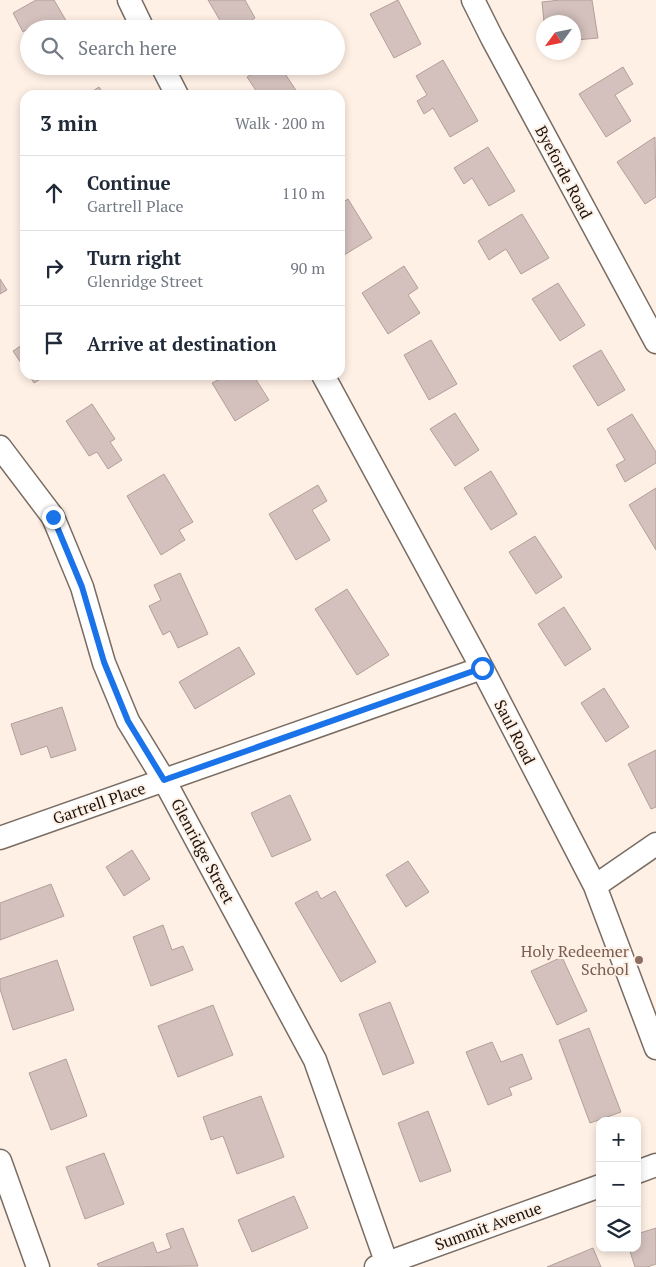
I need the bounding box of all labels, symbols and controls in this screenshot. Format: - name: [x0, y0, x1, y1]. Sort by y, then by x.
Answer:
- north arrow: [536, 15, 581, 60]
- search box: [20, 20, 345, 75]
- icon: search: [38, 34, 66, 62]
- text: Search here: [78, 35, 177, 60]
- text: 3 min: [40, 109, 97, 137]
- text: Walk · 200 m: [235, 112, 325, 134]
- street label: Byeforde Road: [530, 122, 598, 222]
- text: Continue: [87, 170, 171, 195]
- icon: ahead: [40, 179, 68, 207]
- text: 110 m: [282, 182, 325, 204]
- text: Gartrell Place: [87, 195, 184, 217]
- text: Turn right: [87, 245, 181, 270]
- icon: right: [40, 254, 68, 282]
- text: 90 m: [290, 257, 325, 279]
- text: Glenridge Street: [87, 270, 203, 292]
- icon: arrive: [40, 329, 68, 357]
- text: Arrive at destination: [87, 331, 276, 356]
- route end: [42, 506, 65, 529]
- route start: [471, 657, 494, 680]
- street label: Saul Road: [489, 696, 541, 768]
- street label: Gartrell Place: [50, 777, 148, 829]
- street label: Glenridge Street: [166, 795, 240, 908]
- place label: Holy Redeemer School: [521, 940, 630, 980]
- marker: Holy Redeemer School: [633, 954, 645, 966]
- map controls: [596, 1117, 641, 1252]
- button: +: [596, 1117, 641, 1162]
- button: −: [596, 1162, 641, 1207]
- street label: Summit Avenue: [432, 1196, 544, 1256]
- button: layers: [596, 1207, 641, 1252]

